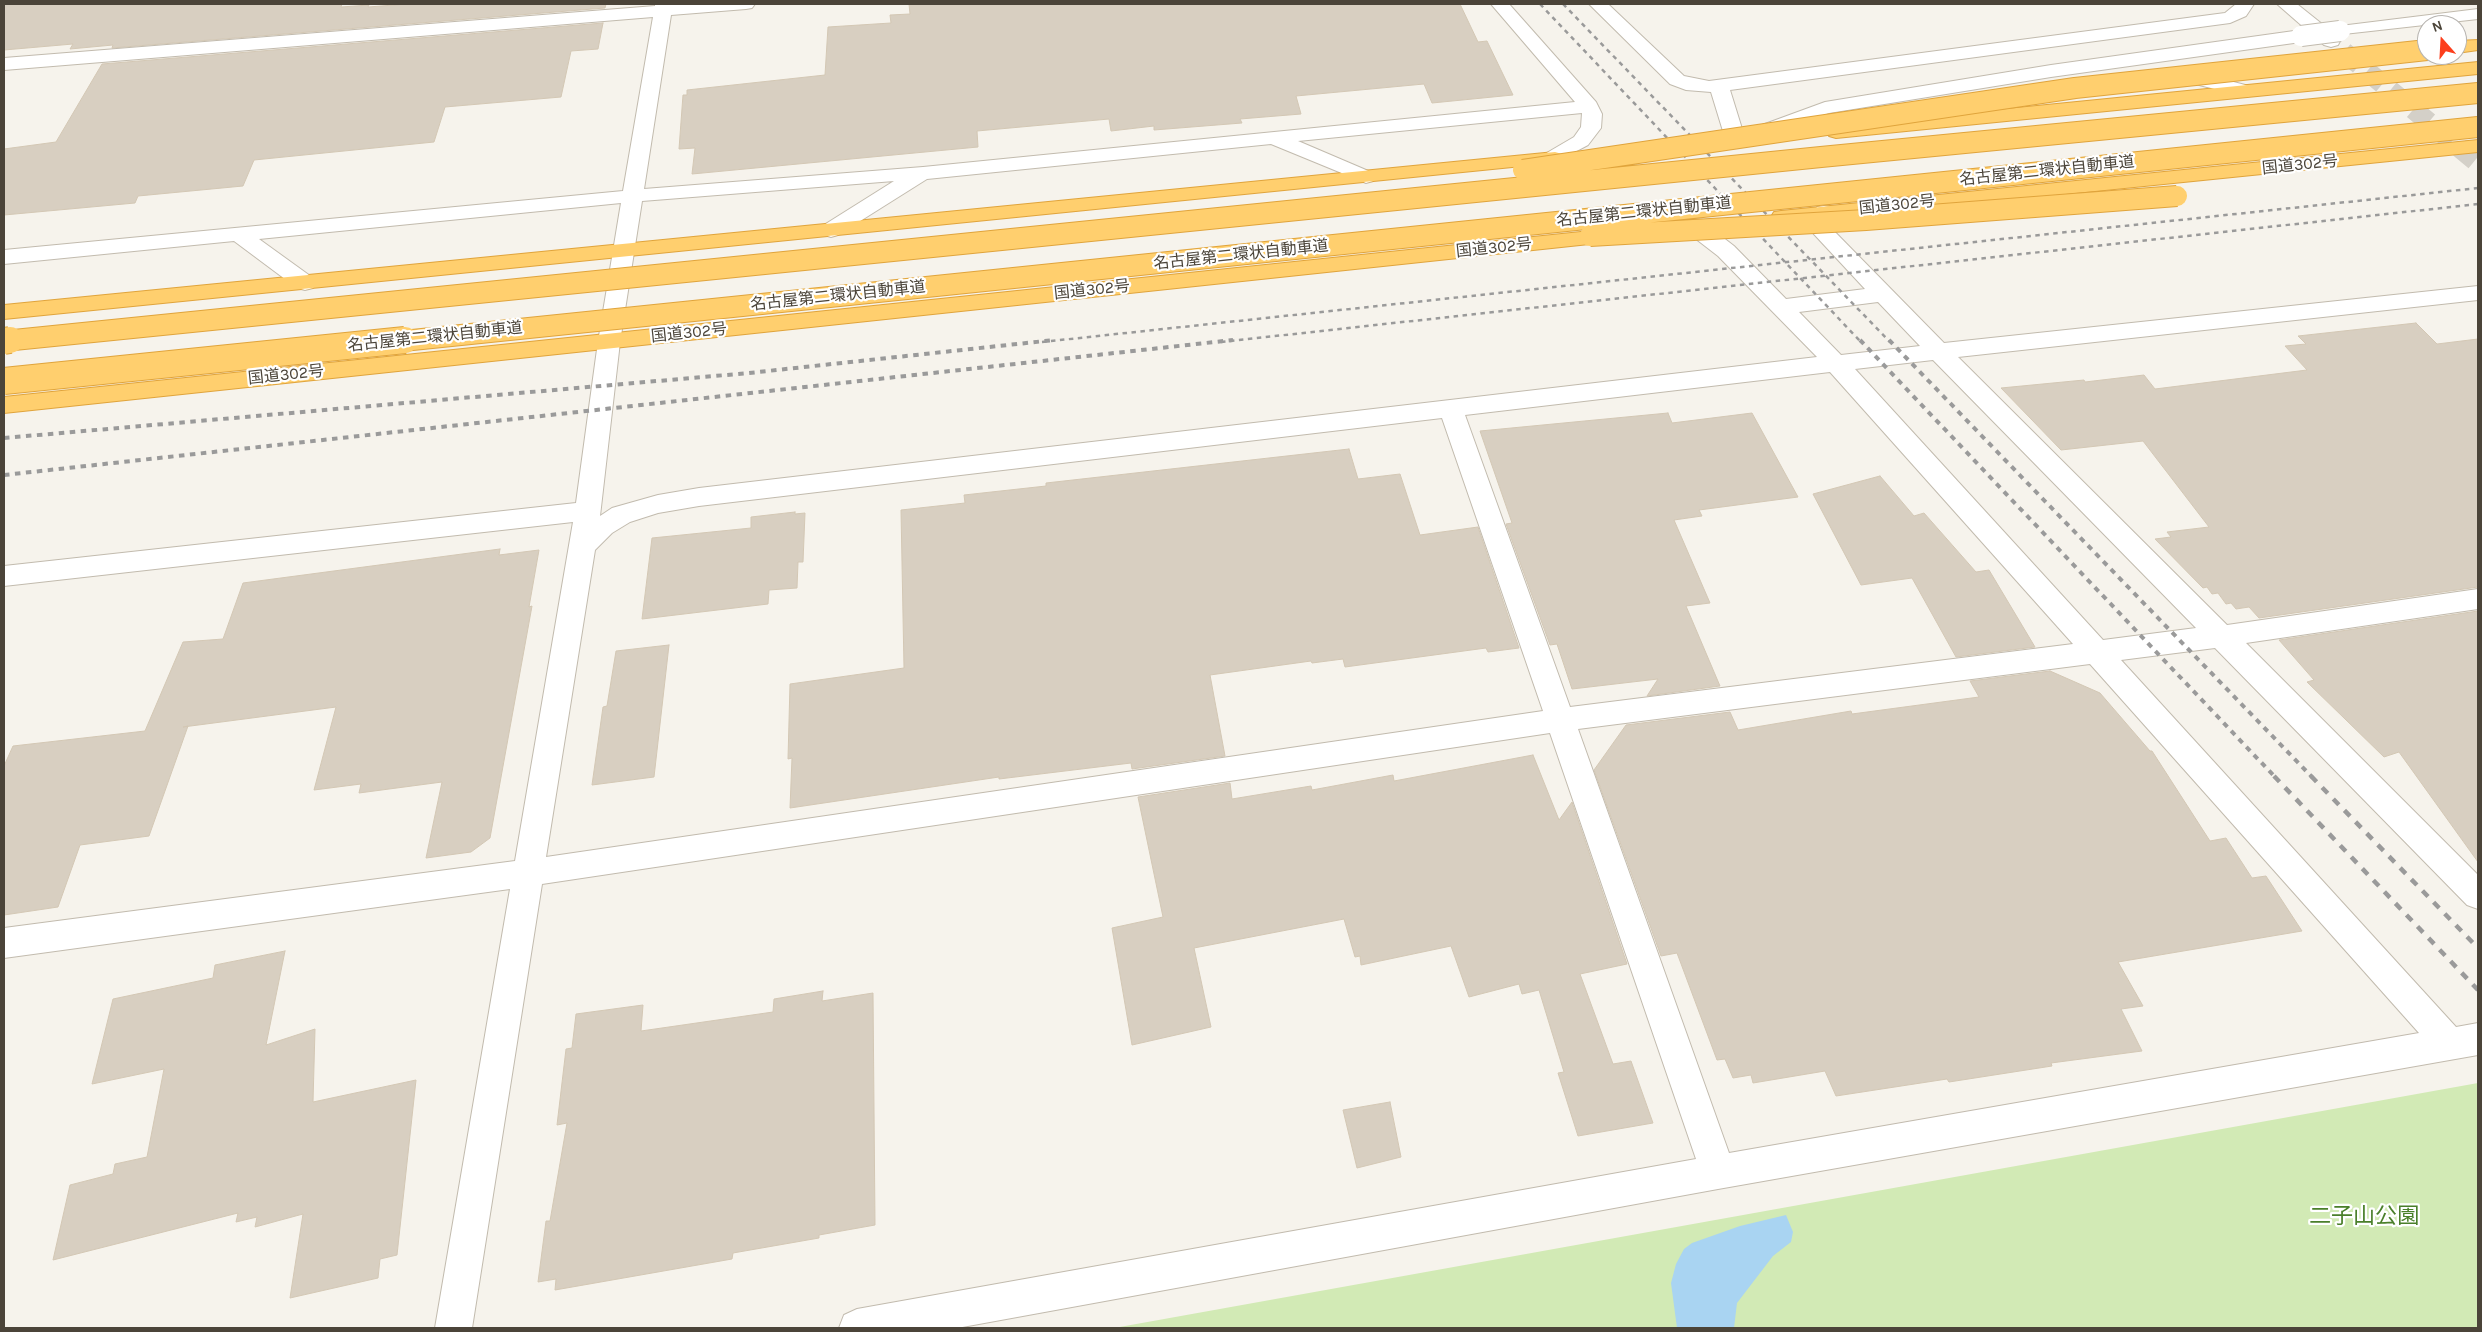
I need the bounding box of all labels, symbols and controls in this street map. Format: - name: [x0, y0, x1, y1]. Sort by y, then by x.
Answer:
- north arrow: [2417, 15, 2467, 65]
- text: N: [2430, 17, 2445, 36]
- street label: 国道302号: [2261, 151, 2339, 179]
- street label: 名古屋第二環状自動車道: [1958, 152, 2136, 190]
- street label: 国道302号: [1858, 191, 1936, 219]
- street label: 名古屋第二環状自動車道: [1555, 193, 1733, 231]
- street label: 国道302号: [1455, 234, 1533, 262]
- street label: 名古屋第二環状自動車道: [1152, 236, 1330, 274]
- street label: 国道302号: [1053, 276, 1131, 304]
- street label: 名古屋第二環状自動車道: [749, 277, 927, 315]
- street label: 名古屋第二環状自動車道: [346, 318, 524, 356]
- street label: 国道302号: [650, 319, 728, 347]
- street label: 国道302号: [247, 361, 325, 389]
- park label: 二子山公園: [2309, 1204, 2419, 1230]

